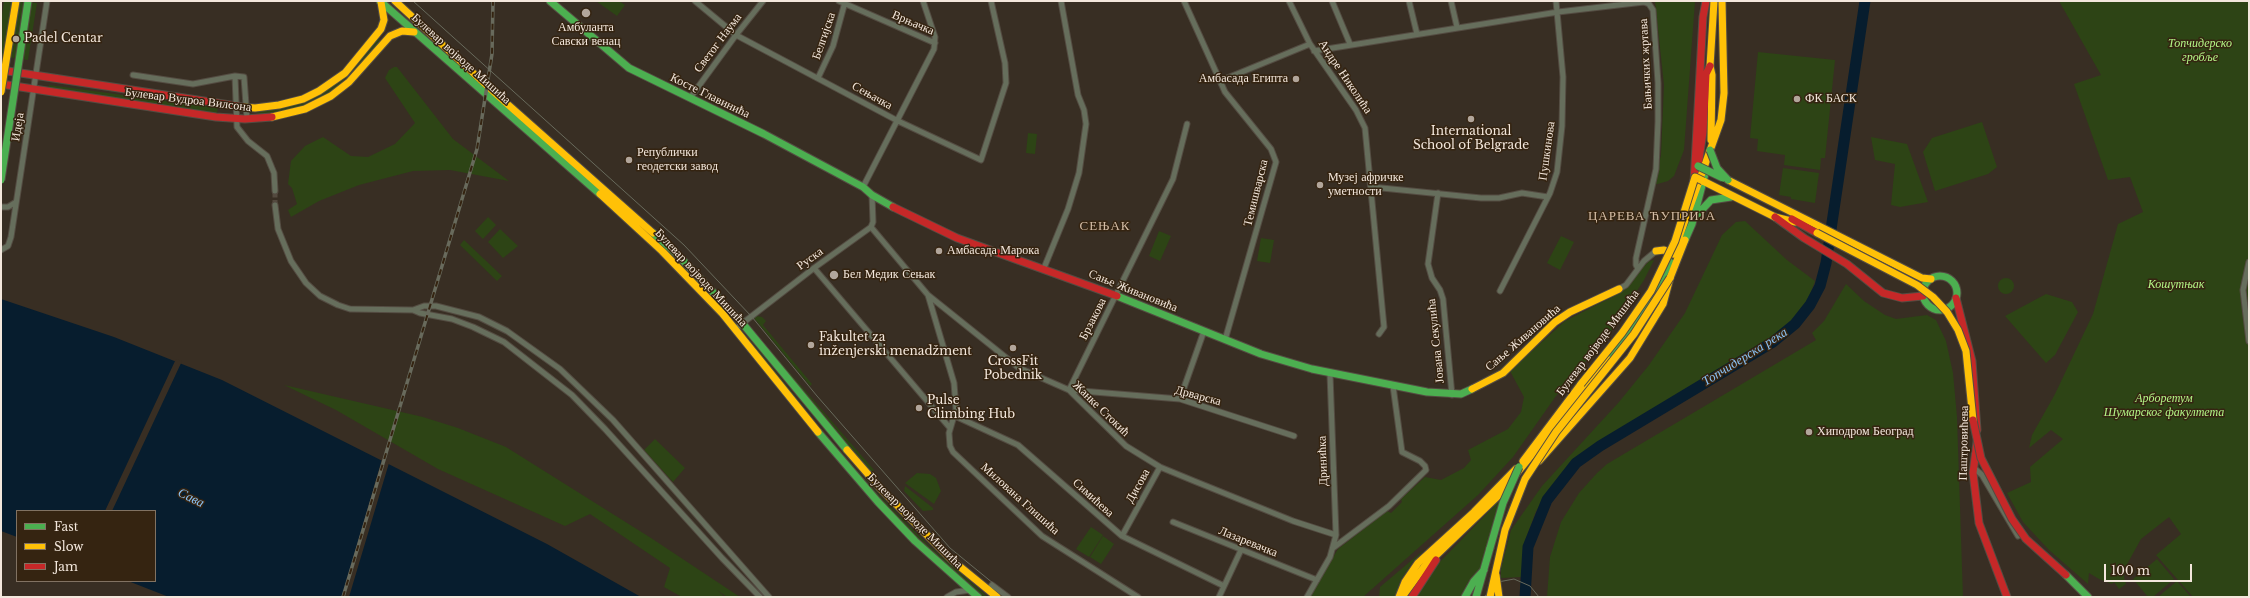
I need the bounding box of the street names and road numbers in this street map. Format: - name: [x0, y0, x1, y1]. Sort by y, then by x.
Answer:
- street label: Врњачка: [890, 8, 936, 38]
- street label: Белгијска: [809, 10, 839, 62]
- street label: Булевар војводе Мишића: [408, 11, 514, 107]
- street label: Светог Наума: [691, 11, 745, 75]
- street label: Бањичких жртава: [1636, 18, 1656, 110]
- street label: Андре Николића: [1315, 37, 1375, 117]
- street label: Косте Главинића: [668, 71, 752, 121]
- street label: Сењачка: [849, 79, 895, 113]
- street label: Булевар Вудроа Вилсона: [124, 85, 252, 115]
- street label: Идеја: [9, 112, 27, 142]
- street label: Пушкинова: [1536, 121, 1558, 181]
- street label: Темишварска: [1241, 158, 1271, 228]
- street label: Булевар војводе Мишића: [652, 226, 750, 330]
- street label: Руска: [794, 245, 826, 273]
- street label: Сање Живановића: [1086, 267, 1180, 315]
- street label: Булевар војводе Мишића: [1554, 287, 1642, 399]
- street label: Брзакова: [1076, 296, 1110, 342]
- street label: Јована Секулића: [1424, 298, 1448, 384]
- street label: Сање Живановића: [1483, 302, 1563, 374]
- street label: Жанке Стокић: [1069, 378, 1133, 440]
- street label: Дрварска: [1173, 383, 1223, 409]
- street label: Паштровићева: [1956, 405, 1972, 481]
- street label: Дринићка: [1315, 436, 1331, 486]
- street label: Милована Глишића: [978, 460, 1062, 538]
- street label: Дисова: [1123, 466, 1153, 506]
- street label: Булевар војводе Мишића: [864, 470, 966, 572]
- street label: Симићева: [1069, 476, 1117, 520]
- street label: Лазаревачка: [1216, 524, 1280, 560]

